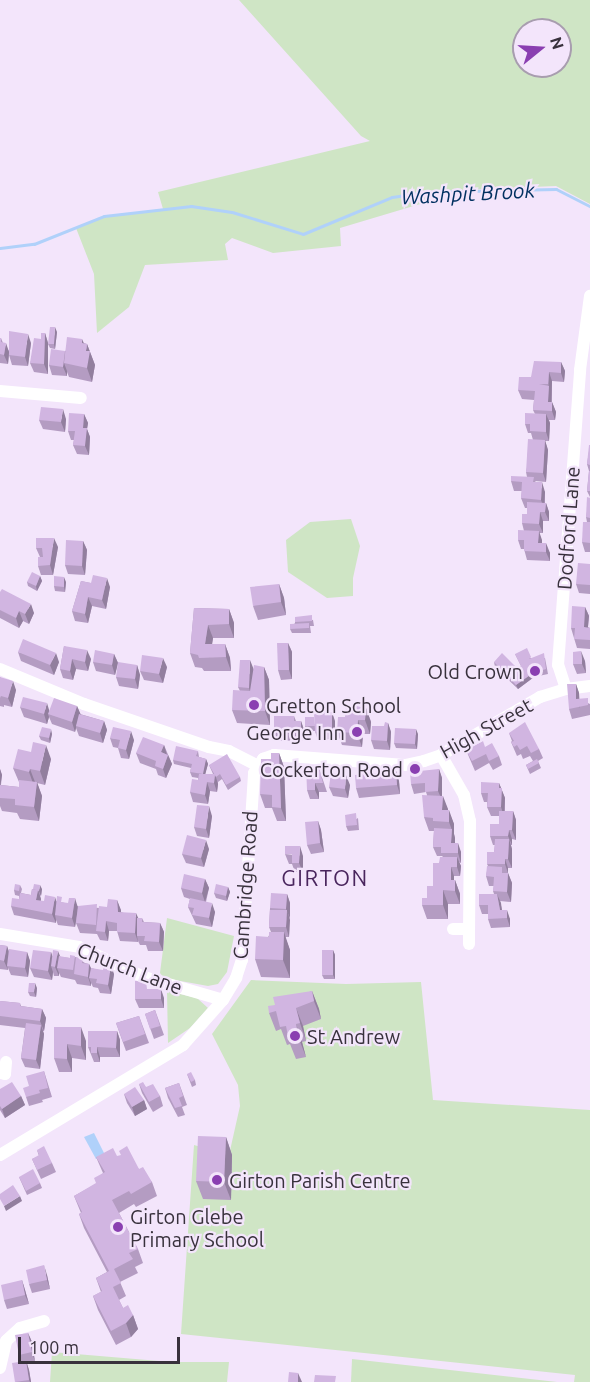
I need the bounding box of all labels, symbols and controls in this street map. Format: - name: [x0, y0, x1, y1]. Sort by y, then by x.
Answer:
- north arrow: [512, 18, 572, 78]
- text: N: [547, 35, 568, 52]
- water label: Washpit Brook: [400, 177, 536, 209]
- street label: Dodford Lane: [552, 466, 584, 590]
- place label: Old Crown: [428, 659, 523, 683]
- marker: Old Crown: [528, 664, 542, 678]
- place label: Gretton School: [266, 693, 401, 717]
- street label: High Street: [436, 693, 536, 763]
- marker: Gretton School: [247, 698, 261, 712]
- place label: George Inn: [246, 720, 345, 744]
- marker: George Inn: [350, 725, 364, 739]
- place label: Cockerton Road: [260, 757, 403, 781]
- marker: Cockerton Road: [408, 762, 422, 776]
- street label: Cambridge Road: [228, 810, 262, 960]
- district label: GIRTON: [281, 865, 369, 891]
- street label: Church Lane: [74, 937, 186, 999]
- place label: St Andrew: [307, 1024, 400, 1048]
- marker: St Andrew: [288, 1029, 302, 1043]
- place label: Girton Parish Centre: [229, 1168, 411, 1192]
- marker: Girton Parish Centre: [210, 1173, 224, 1187]
- place label: Girton Glebe Primary School: [130, 1204, 264, 1251]
- marker: Girton Glebe Primary School: [111, 1220, 125, 1234]
- scale bar: [21, 1325, 183, 1363]
- text: 100 m: [29, 1337, 79, 1357]

